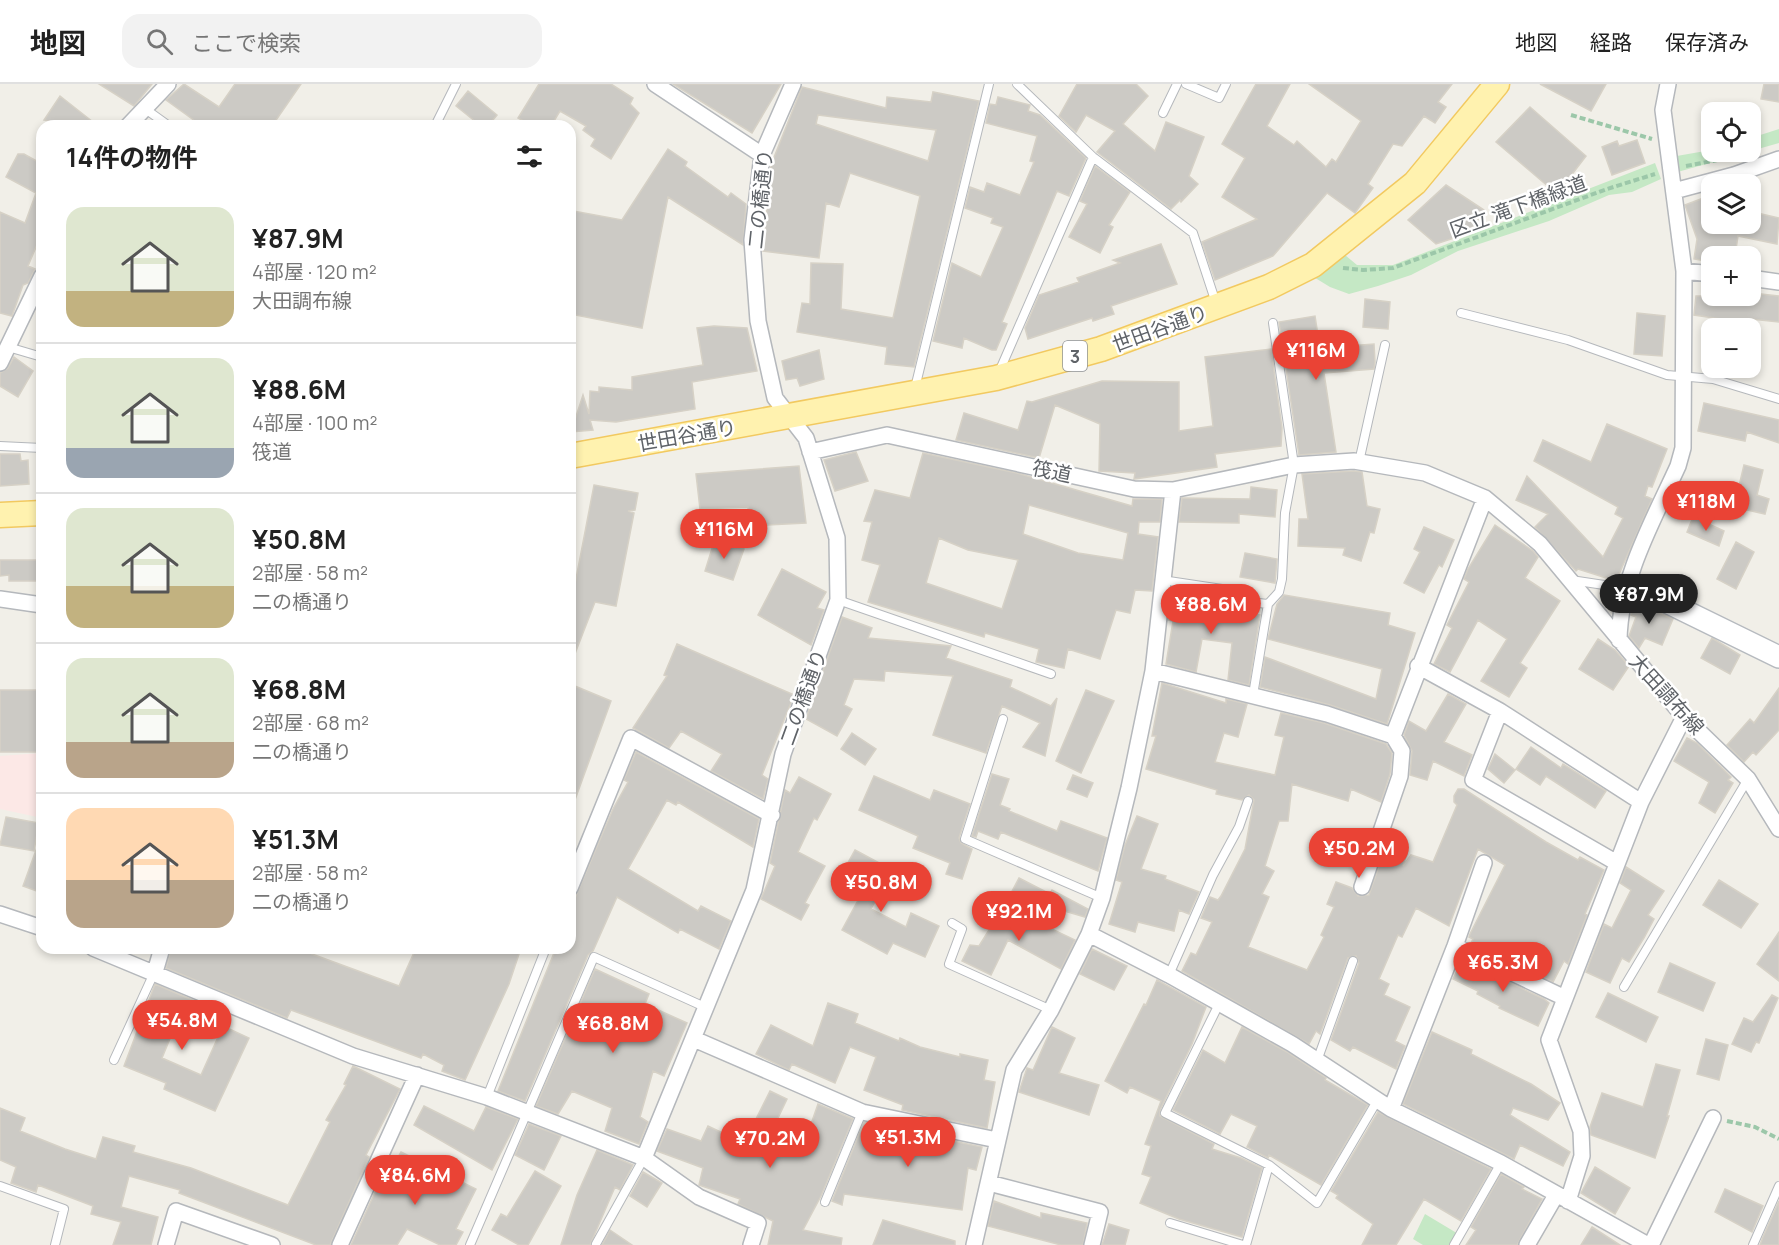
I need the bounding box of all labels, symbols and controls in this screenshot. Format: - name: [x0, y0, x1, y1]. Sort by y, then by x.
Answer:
- search box: [122, 14, 542, 68]
- text: 地図: [30, 23, 86, 61]
- icon: search: [143, 25, 176, 58]
- text: ここで検索: [191, 28, 301, 58]
- text: 地図: [1515, 28, 1557, 56]
- text: 経路: [1590, 28, 1632, 56]
- text: 保存済み: [1665, 28, 1749, 56]
- map controls: [1701, 102, 1761, 378]
- button: locate: [1701, 102, 1761, 162]
- text: 14件の物件: [66, 139, 197, 175]
- icon: filters: [513, 140, 546, 173]
- street label: 二の橋通り: [741, 148, 779, 250]
- street label: 区立 滝下橋緑道: [1446, 169, 1590, 243]
- button: layers: [1701, 174, 1761, 234]
- text: ¥87.9M: [252, 220, 344, 256]
- icon: home: [114, 231, 186, 303]
- button: +: [1701, 246, 1761, 306]
- text: 4部屋 · 120 m²: [252, 258, 377, 285]
- text: 大田調布線: [252, 287, 352, 314]
- street label: 世田谷通り: [1108, 298, 1212, 358]
- button: −: [1701, 318, 1761, 378]
- pin: ¥116M: [1274, 330, 1358, 381]
- text: ¥116M: [1286, 336, 1346, 363]
- road number: 3: [1063, 341, 1087, 371]
- text: ¥88.6M: [252, 371, 346, 407]
- icon: home: [114, 382, 186, 454]
- text: 4部屋 · 100 m²: [252, 409, 377, 436]
- street label: 世田谷通り: [635, 413, 739, 457]
- text: 筏道: [252, 438, 292, 465]
- street label: 筏道: [1030, 454, 1074, 488]
- pin: ¥118M: [1664, 481, 1748, 532]
- text: ¥118M: [1676, 487, 1736, 514]
- pin: ¥116M: [682, 509, 766, 560]
- text: ¥116M: [694, 515, 754, 542]
- text: ¥50.8M: [252, 521, 346, 557]
- icon: home: [114, 532, 186, 604]
- text: 2部屋 · 58 m²: [252, 559, 368, 586]
- pin: ¥87.9M: [1600, 574, 1698, 625]
- text: ¥87.9M: [1614, 580, 1684, 607]
- pin: ¥88.6M: [1162, 584, 1260, 635]
- text: 二の橋通り: [252, 588, 352, 615]
- text: ¥88.6M: [1175, 590, 1247, 617]
- street label: 二の橋通り: [773, 645, 833, 749]
- street label: 大田調布線: [1624, 648, 1710, 740]
- text: ¥68.8M: [252, 671, 346, 707]
- icon: home: [114, 682, 186, 754]
- text: 2部屋 · 68 m²: [252, 709, 369, 736]
- text: 二の橋通り: [252, 738, 352, 765]
- text: ¥51.3M: [252, 821, 339, 857]
- pin: ¥50.2M: [1310, 828, 1408, 879]
- icon: home: [114, 832, 186, 904]
- text: ¥50.2M: [1323, 834, 1395, 861]
- text: 2部屋 · 58 m²: [252, 859, 368, 886]
- pin: ¥50.8M: [832, 862, 930, 913]
- text: ¥50.8M: [845, 868, 917, 895]
- text: 二の橋通り: [252, 888, 352, 915]
- pin: ¥92.1M: [970, 891, 1068, 942]
- text: ¥92.1M: [986, 897, 1052, 924]
- pin: ¥65.3M: [1454, 942, 1552, 993]
- text: ¥65.3M: [1467, 948, 1539, 975]
- pin: ¥54.8M: [133, 1000, 231, 1051]
- pin: ¥68.8M: [564, 1003, 662, 1054]
- text: ¥54.8M: [146, 1006, 218, 1033]
- text: ¥68.8M: [577, 1009, 649, 1036]
- pin: ¥51.3M: [859, 1117, 957, 1168]
- pin: ¥70.2M: [721, 1118, 819, 1169]
- text: ¥51.3M: [875, 1123, 941, 1150]
- text: ¥70.2M: [734, 1124, 806, 1151]
- pin: ¥84.6M: [366, 1155, 464, 1206]
- text: ¥84.6M: [379, 1161, 451, 1188]

